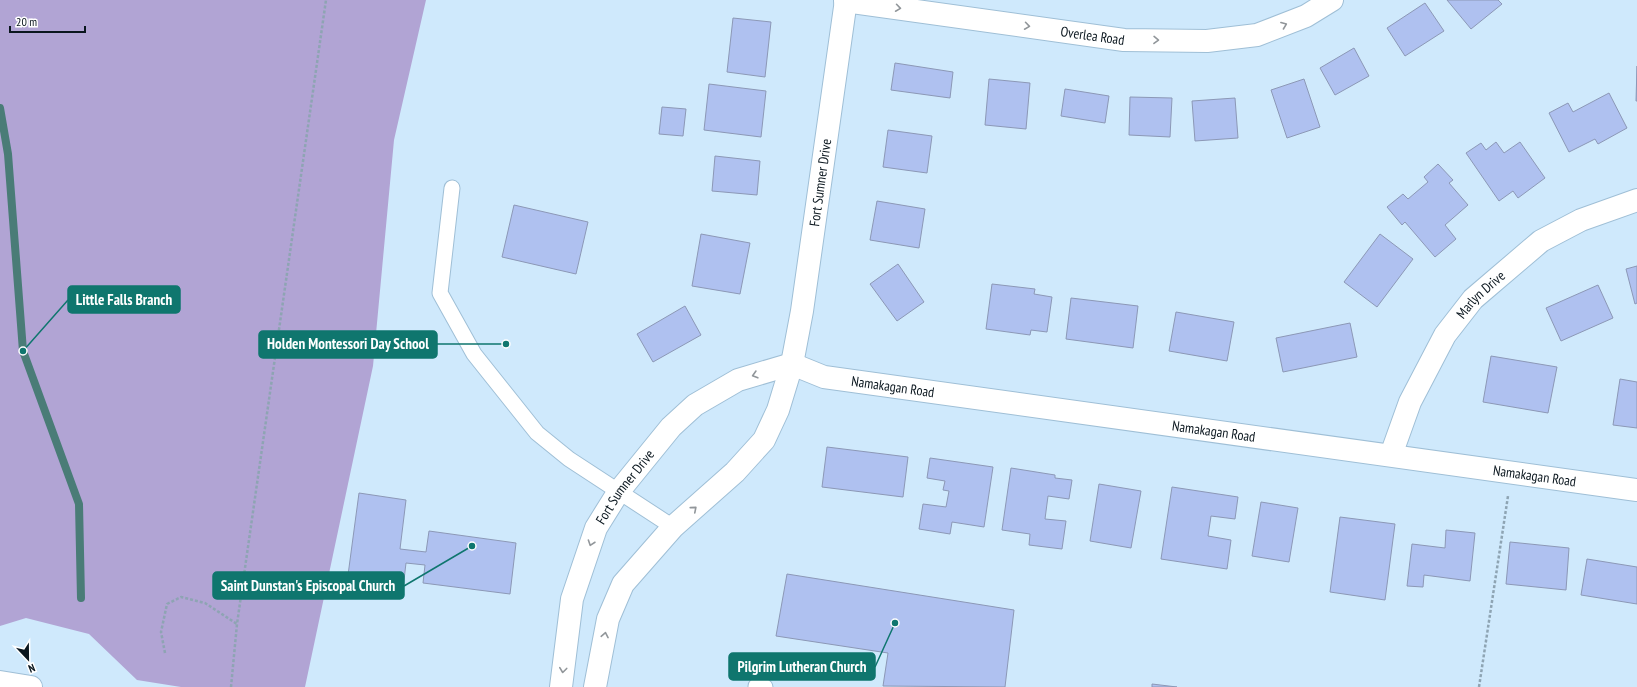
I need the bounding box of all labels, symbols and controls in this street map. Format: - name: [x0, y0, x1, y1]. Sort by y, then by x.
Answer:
- one-way arrow: [895, 3, 901, 12]
- scale bar: [10, 8, 85, 34]
- text: 20 m: [16, 14, 37, 29]
- one-way arrow: [1024, 21, 1030, 30]
- street label: Overlea Road: [1060, 22, 1126, 49]
- one-way arrow: [1280, 22, 1287, 30]
- one-way arrow: [1153, 36, 1159, 44]
- street label: Fort Sumner Drive: [805, 137, 835, 228]
- street label: Marlyn Drive: [1452, 267, 1509, 322]
- callout: Little Falls Branch: [68, 286, 180, 313]
- text: Little Falls Branch: [76, 290, 172, 309]
- callout: Holden Montessori Day School: [259, 331, 437, 358]
- text: Holden Montessori Day School: [267, 334, 429, 353]
- one-way arrow: [752, 370, 759, 379]
- street label: Namakagan Road: [850, 372, 935, 401]
- street label: Namakagan Road: [1171, 416, 1256, 446]
- street label: Fort Sumner Drive: [592, 446, 658, 527]
- street label: Namakagan Road: [1492, 461, 1577, 490]
- one-way arrow: [689, 506, 696, 513]
- one-way arrow: [588, 540, 596, 547]
- callout: Saint Dunstan's Episcopal Church: [213, 572, 404, 599]
- text: Saint Dunstan's Episcopal Church: [221, 576, 396, 595]
- one-way arrow: [600, 632, 609, 638]
- north arrow: [8, 639, 48, 679]
- callout: Pilgrim Lutheran Church: [729, 653, 875, 680]
- text: Pilgrim Lutheran Church: [737, 657, 867, 676]
- text: N: [26, 661, 37, 676]
- one-way arrow: [559, 667, 568, 673]

